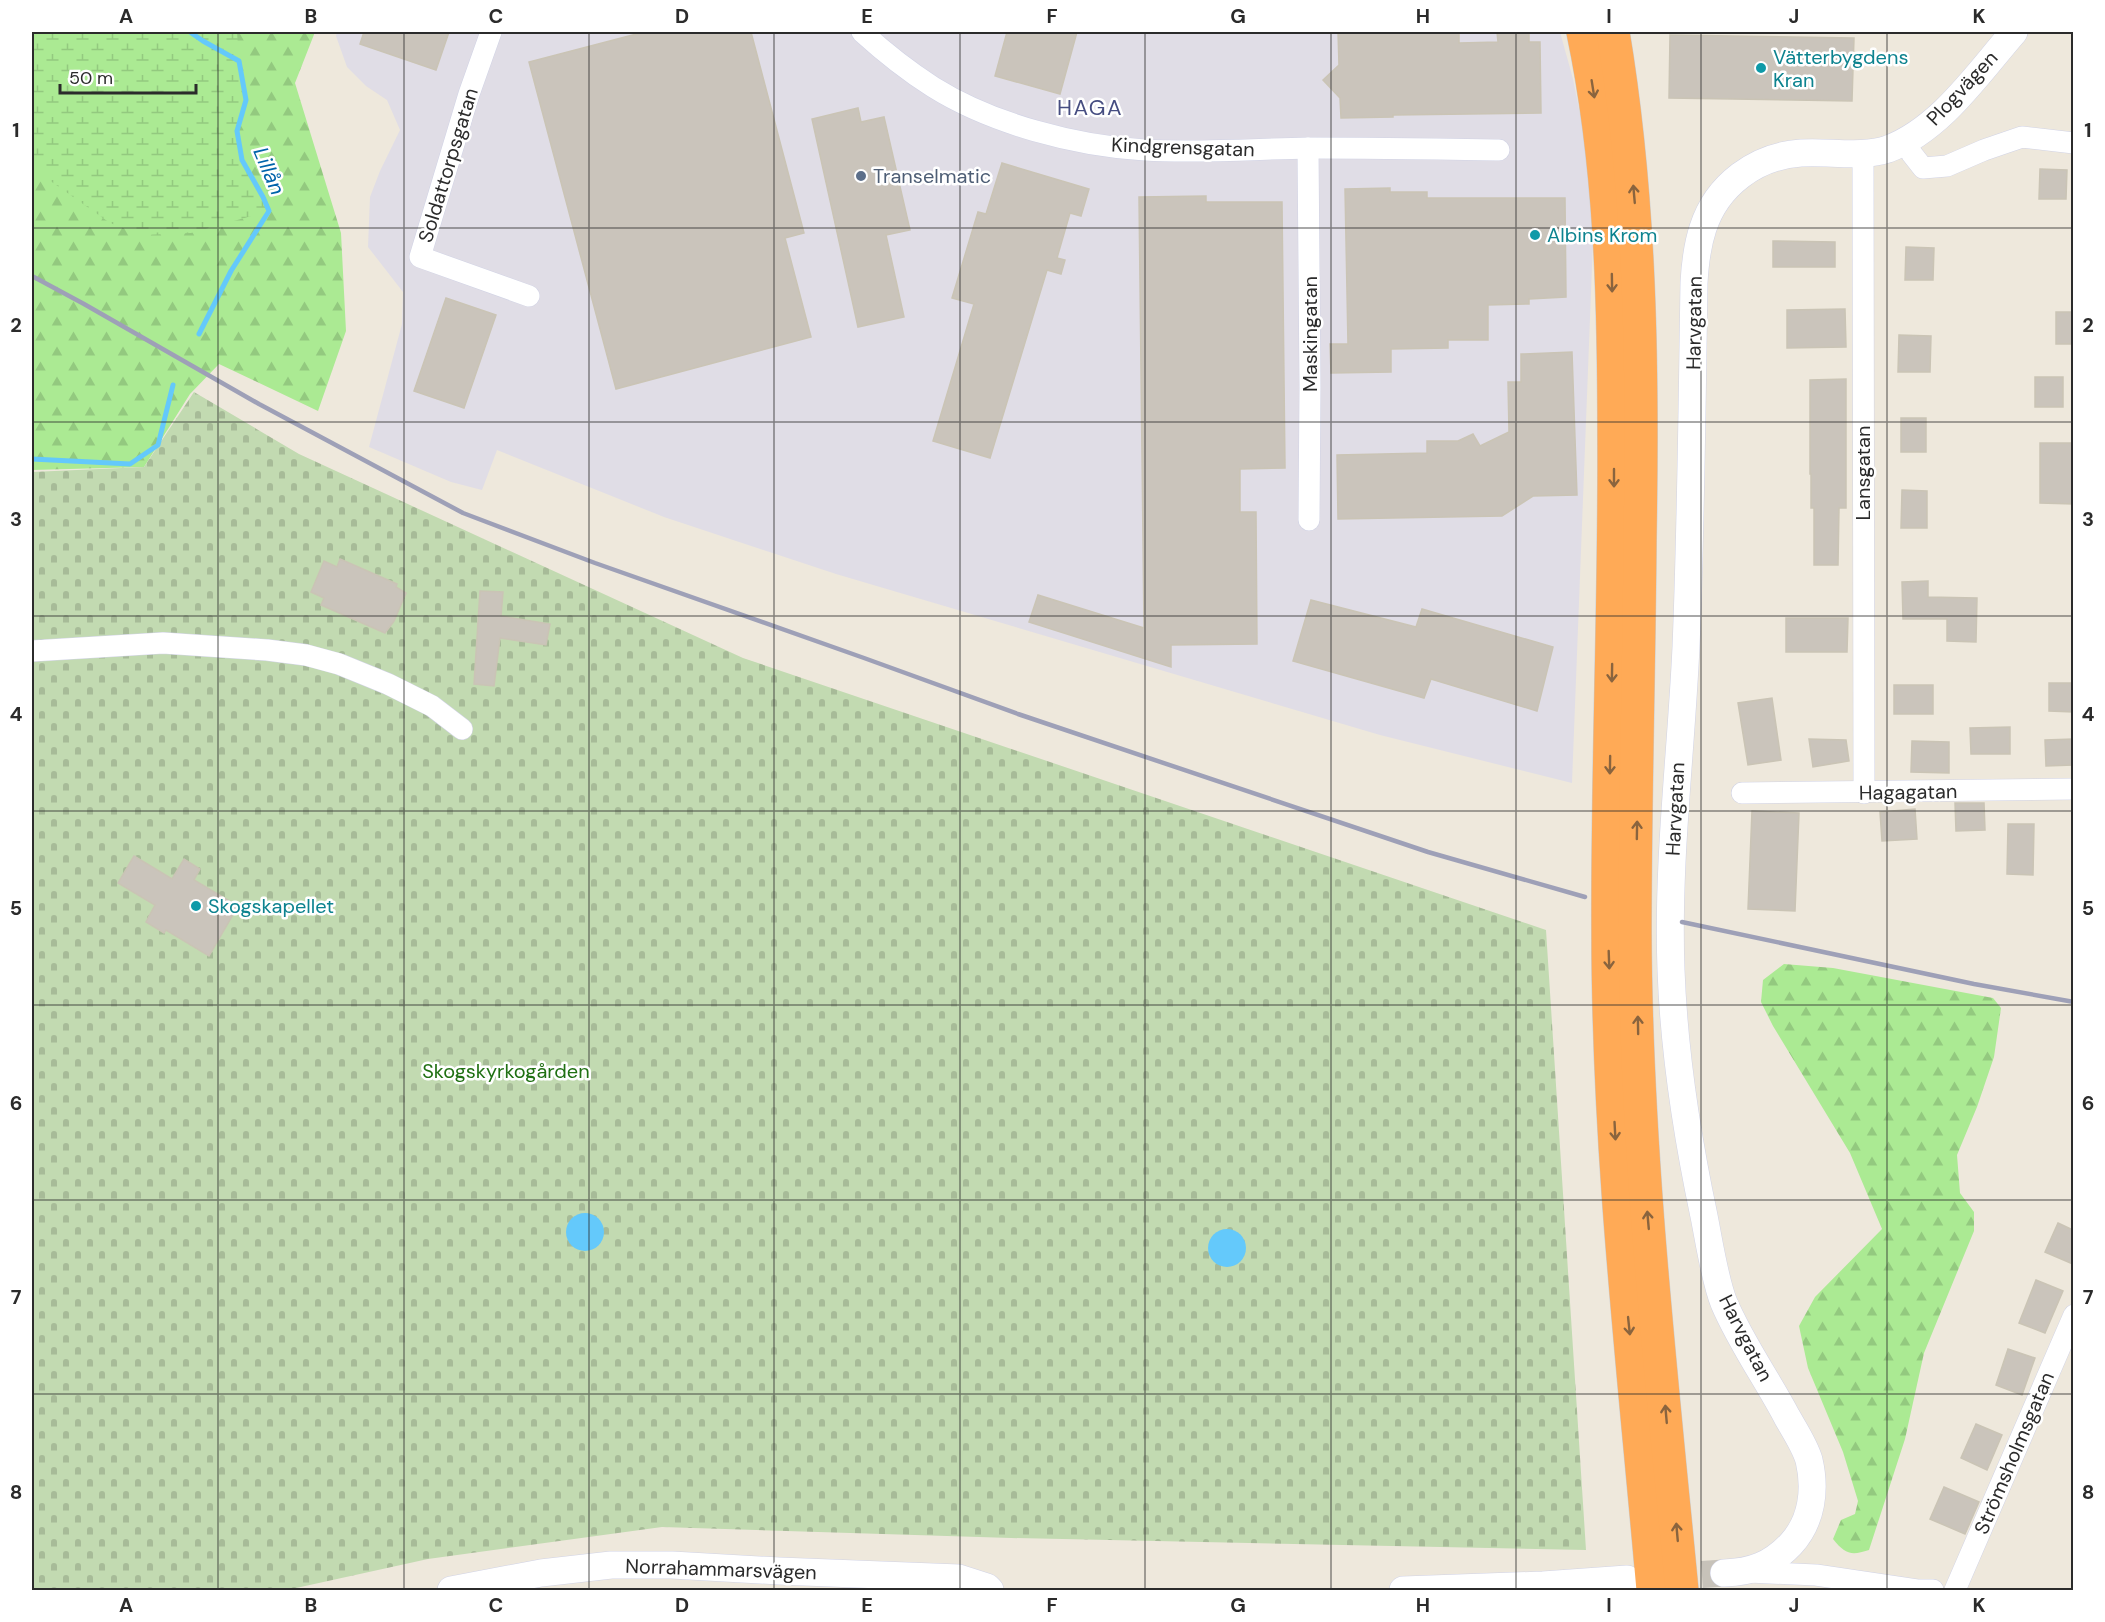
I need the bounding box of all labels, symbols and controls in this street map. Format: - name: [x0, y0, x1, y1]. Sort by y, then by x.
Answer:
- text: A: [119, 3, 133, 29]
- text: B: [305, 3, 317, 29]
- text: C: [489, 3, 503, 29]
- text: D: [675, 3, 689, 29]
- text: E: [861, 3, 873, 29]
- text: F: [1046, 3, 1058, 29]
- text: G: [1230, 3, 1246, 29]
- text: H: [1416, 3, 1430, 29]
- text: I: [1606, 3, 1612, 29]
- text: J: [1789, 3, 1799, 29]
- text: K: [1972, 3, 1986, 29]
- place label: Vätterbygdens Kran: [1773, 44, 1908, 93]
- street label: Plogvägen: [1921, 45, 2003, 131]
- scale bar: [60, 57, 196, 95]
- marker: Vätterbygdens Kran: [1754, 61, 1768, 75]
- text: 50 m: [69, 66, 113, 90]
- one-way arrow: [1588, 79, 1599, 98]
- street label: Soldattorpsgatan: [412, 85, 484, 245]
- district label: HAGA: [1057, 93, 1123, 122]
- text: 1: [12, 117, 20, 143]
- text: 1: [2084, 117, 2092, 143]
- street label: Kindgrensgatan: [1111, 132, 1255, 162]
- water label: Lillån: [247, 143, 291, 199]
- place label: Transelmatic: [873, 163, 991, 189]
- marker: Transelmatic: [854, 169, 868, 183]
- one-way arrow: [1628, 184, 1639, 204]
- place label: Albins Krom: [1547, 222, 1657, 248]
- marker: Albins Krom: [1528, 228, 1542, 242]
- one-way arrow: [1607, 273, 1618, 293]
- street label: Maskingatan: [1297, 276, 1323, 392]
- street label: Harvgatan: [1680, 276, 1708, 370]
- text: 2: [10, 312, 22, 338]
- text: 2: [2082, 312, 2094, 338]
- street label: Lansgatan: [1850, 426, 1876, 520]
- one-way arrow: [1608, 468, 1620, 488]
- text: 3: [10, 506, 22, 532]
- text: 3: [2082, 506, 2094, 532]
- one-way arrow: [1606, 663, 1617, 683]
- text: 4: [10, 701, 23, 727]
- text: 4: [2082, 701, 2095, 727]
- one-way arrow: [1604, 755, 1616, 775]
- street label: Harvgatan: [1660, 761, 1690, 857]
- street label: Hagagatan: [1859, 778, 1957, 806]
- one-way arrow: [1631, 821, 1642, 841]
- place label: Skogskapellet: [208, 893, 334, 919]
- text: 5: [10, 895, 22, 921]
- text: 5: [2082, 895, 2094, 921]
- marker: Skogskapellet: [189, 899, 203, 913]
- one-way arrow: [1603, 950, 1614, 970]
- one-way arrow: [1632, 1016, 1643, 1036]
- park label: Skogskyrkogården: [422, 1058, 590, 1084]
- text: 6: [10, 1090, 22, 1116]
- text: 6: [2082, 1090, 2094, 1116]
- one-way arrow: [1610, 1121, 1621, 1141]
- one-way arrow: [1642, 1210, 1653, 1230]
- text: 7: [11, 1284, 22, 1310]
- text: 7: [2083, 1284, 2094, 1310]
- street label: Harvgatan: [1713, 1290, 1779, 1386]
- one-way arrow: [1624, 1315, 1635, 1335]
- street label: Strömsholmsgatan: [1968, 1368, 2060, 1538]
- one-way arrow: [1660, 1405, 1671, 1425]
- text: 8: [10, 1479, 22, 1505]
- text: 8: [2082, 1479, 2094, 1505]
- one-way arrow: [1671, 1523, 1682, 1543]
- street label: Norrahammarsvägen: [625, 1553, 817, 1585]
- text: A: [119, 1592, 133, 1618]
- text: B: [305, 1592, 317, 1618]
- text: C: [489, 1592, 503, 1618]
- text: D: [675, 1592, 689, 1618]
- text: E: [861, 1592, 873, 1618]
- text: F: [1046, 1592, 1058, 1618]
- text: G: [1230, 1592, 1246, 1618]
- text: H: [1416, 1592, 1430, 1618]
- text: I: [1606, 1592, 1612, 1618]
- text: J: [1789, 1592, 1799, 1618]
- text: K: [1972, 1592, 1986, 1618]

